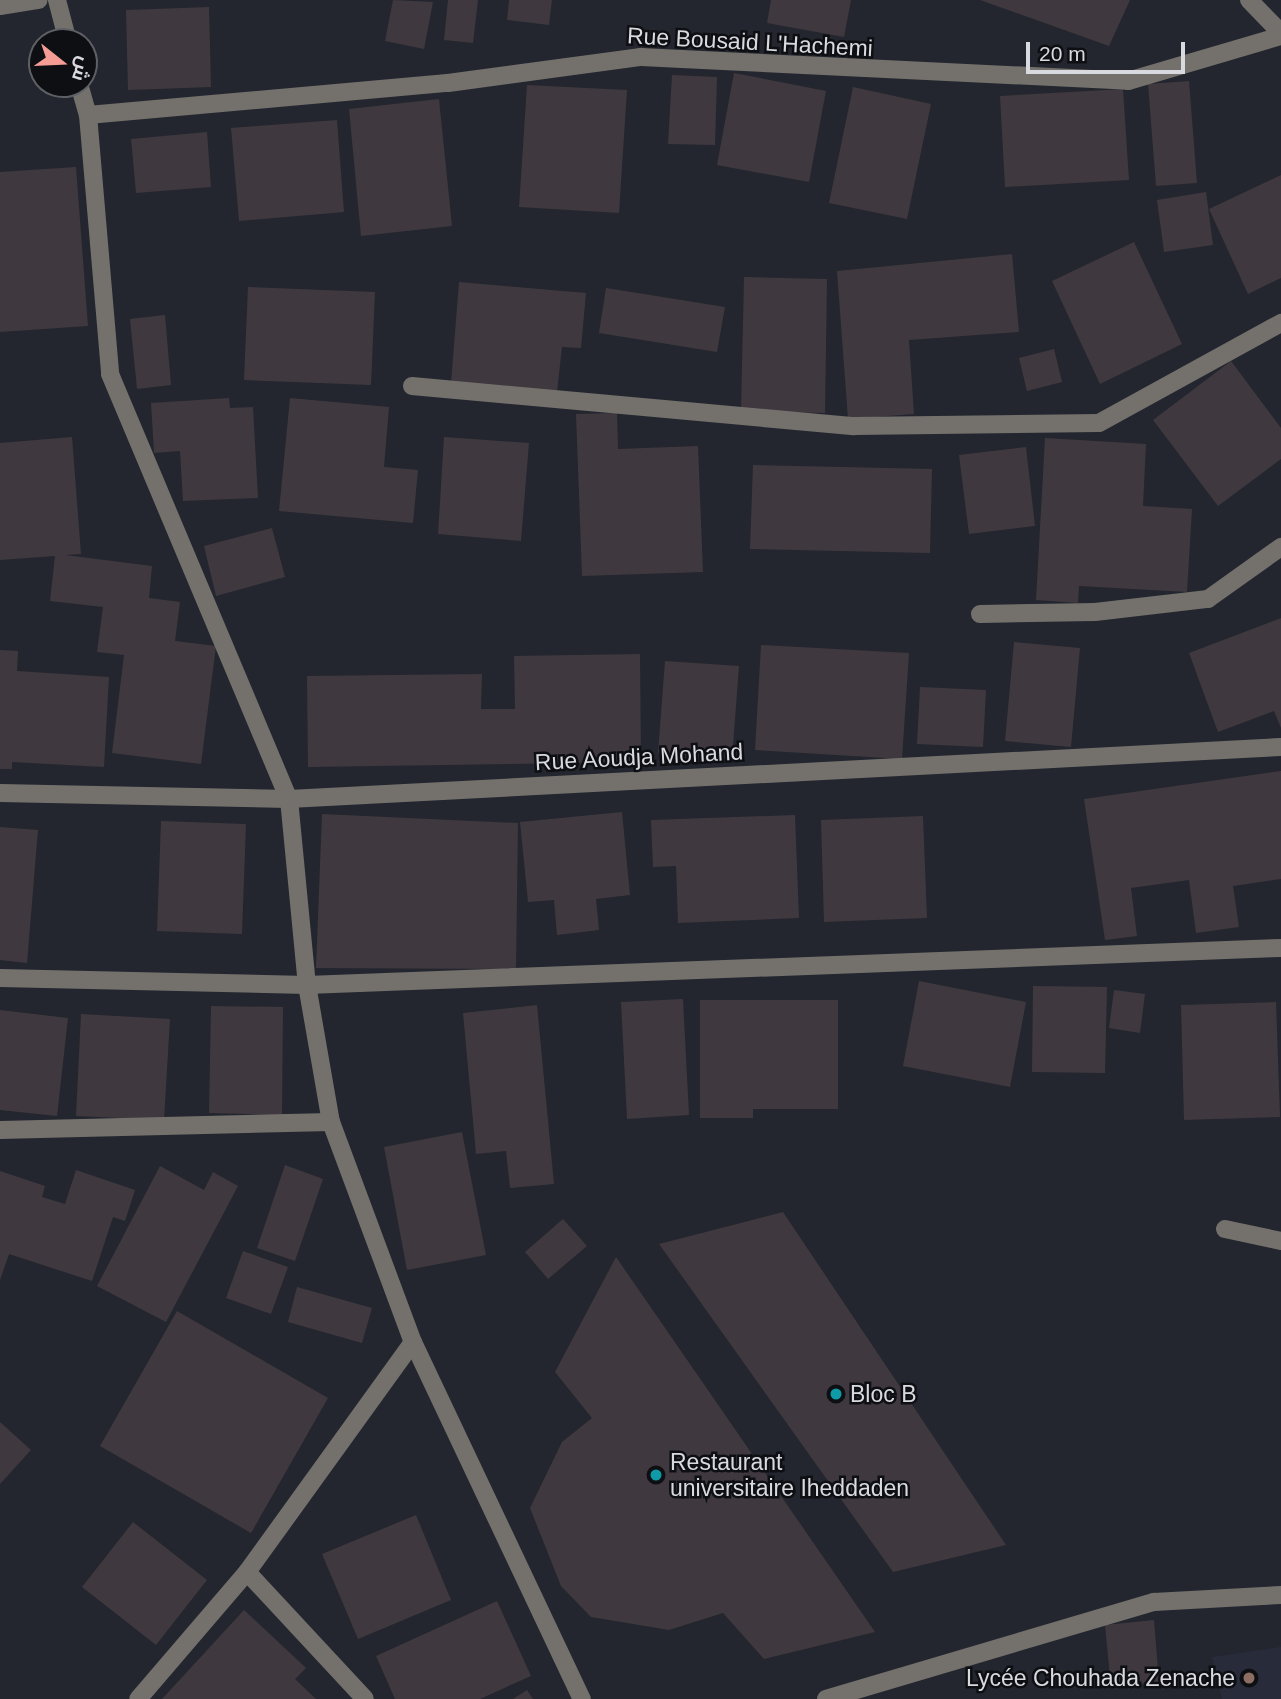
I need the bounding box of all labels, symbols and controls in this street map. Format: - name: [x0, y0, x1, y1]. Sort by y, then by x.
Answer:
- street label: Rue Bousaid L'Hachemi: [626, 22, 874, 62]
- north arrow: [28, 28, 98, 98]
- scale bar: [1029, 28, 1188, 72]
- text: 20 m: [1039, 42, 1086, 65]
- text: ش: [68, 54, 95, 84]
- street label: Rue Aoudja Mohand: [534, 738, 744, 776]
- place label: Bloc B: [850, 1380, 916, 1408]
- marker: Bloc B: [828, 1386, 844, 1402]
- place label: Restaurant universitaire Iheddaden: [670, 1448, 909, 1502]
- marker: Restaurant universitaire Iheddaden: [648, 1467, 664, 1483]
- place label: Lycée Chouhada Zenache: [966, 1664, 1235, 1692]
- marker: Lycée Chouhada Zenache: [1241, 1670, 1257, 1686]

